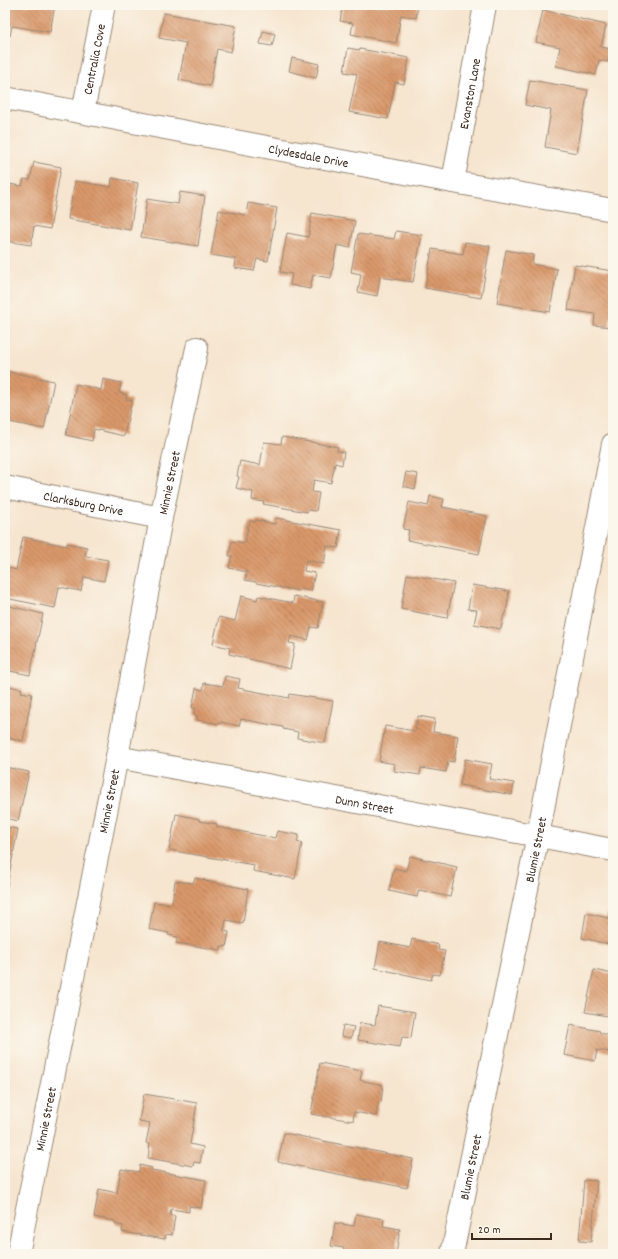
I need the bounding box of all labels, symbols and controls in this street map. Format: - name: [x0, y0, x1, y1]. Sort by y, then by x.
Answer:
- street label: Centralia Cove: [80, 22, 112, 97]
- street label: Evanston Lane: [456, 57, 487, 131]
- street label: Clydesdale Drive: [267, 141, 350, 174]
- street label: Minnie Street: [155, 449, 187, 517]
- street label: Clarksburg Drive: [41, 488, 125, 522]
- street label: Minnie Street: [95, 768, 126, 835]
- street label: Dunn Street: [333, 791, 395, 821]
- street label: Blumie Street: [521, 815, 553, 884]
- street label: Minnie Street: [32, 1085, 63, 1153]
- street label: Blumie Street: [456, 1133, 488, 1202]
- scale bar: [472, 1215, 551, 1241]
- text: 20 m: [478, 1222, 501, 1239]

